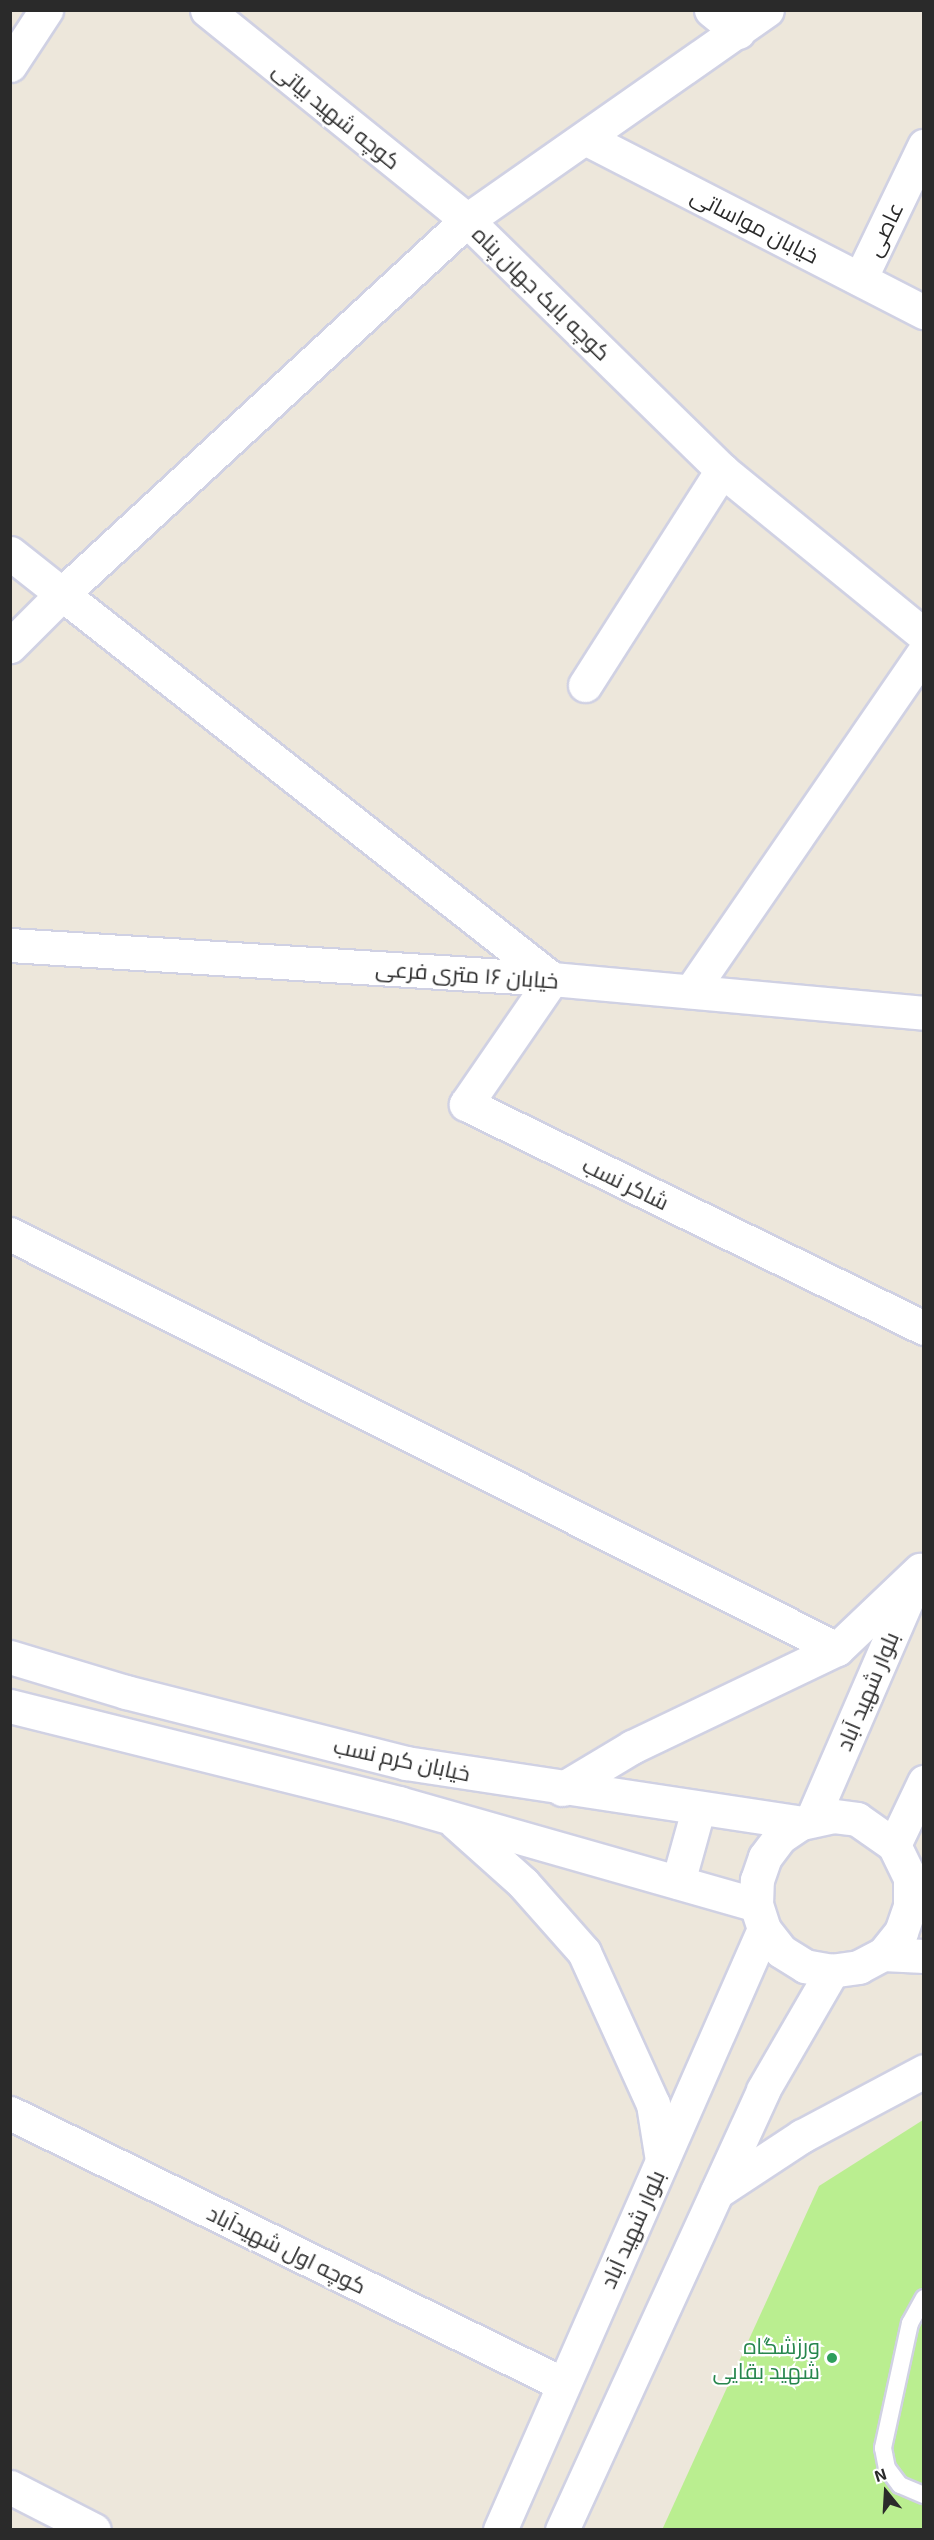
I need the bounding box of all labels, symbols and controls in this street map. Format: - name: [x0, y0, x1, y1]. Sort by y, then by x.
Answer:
- street label: کوچه شهید بیاتی: [268, 56, 406, 174]
- street label: خیابان مواساتی: [687, 181, 823, 269]
- street label: عاصی: [860, 198, 908, 260]
- street label: کوچه بابک جهان پناه: [467, 220, 617, 366]
- street label: خیابان ۱۶ متری فرعی: [375, 954, 559, 994]
- street label: شاکر نسب: [579, 1151, 673, 1215]
- street label: بلوار شهید آباد: [830, 1628, 904, 1754]
- street label: خیابان کرم نسب: [331, 1732, 473, 1786]
- street label: بلوار شهید آباد: [594, 2166, 670, 2292]
- street label: کوچه اول شهیدآباد: [203, 2199, 371, 2299]
- place label: ورزشگاه شهید بقایی: [712, 2332, 820, 2384]
- marker: ورزشگاه شهید بقایی: [825, 2351, 839, 2365]
- north arrow: [856, 2462, 916, 2522]
- text: N: [872, 2464, 889, 2485]

